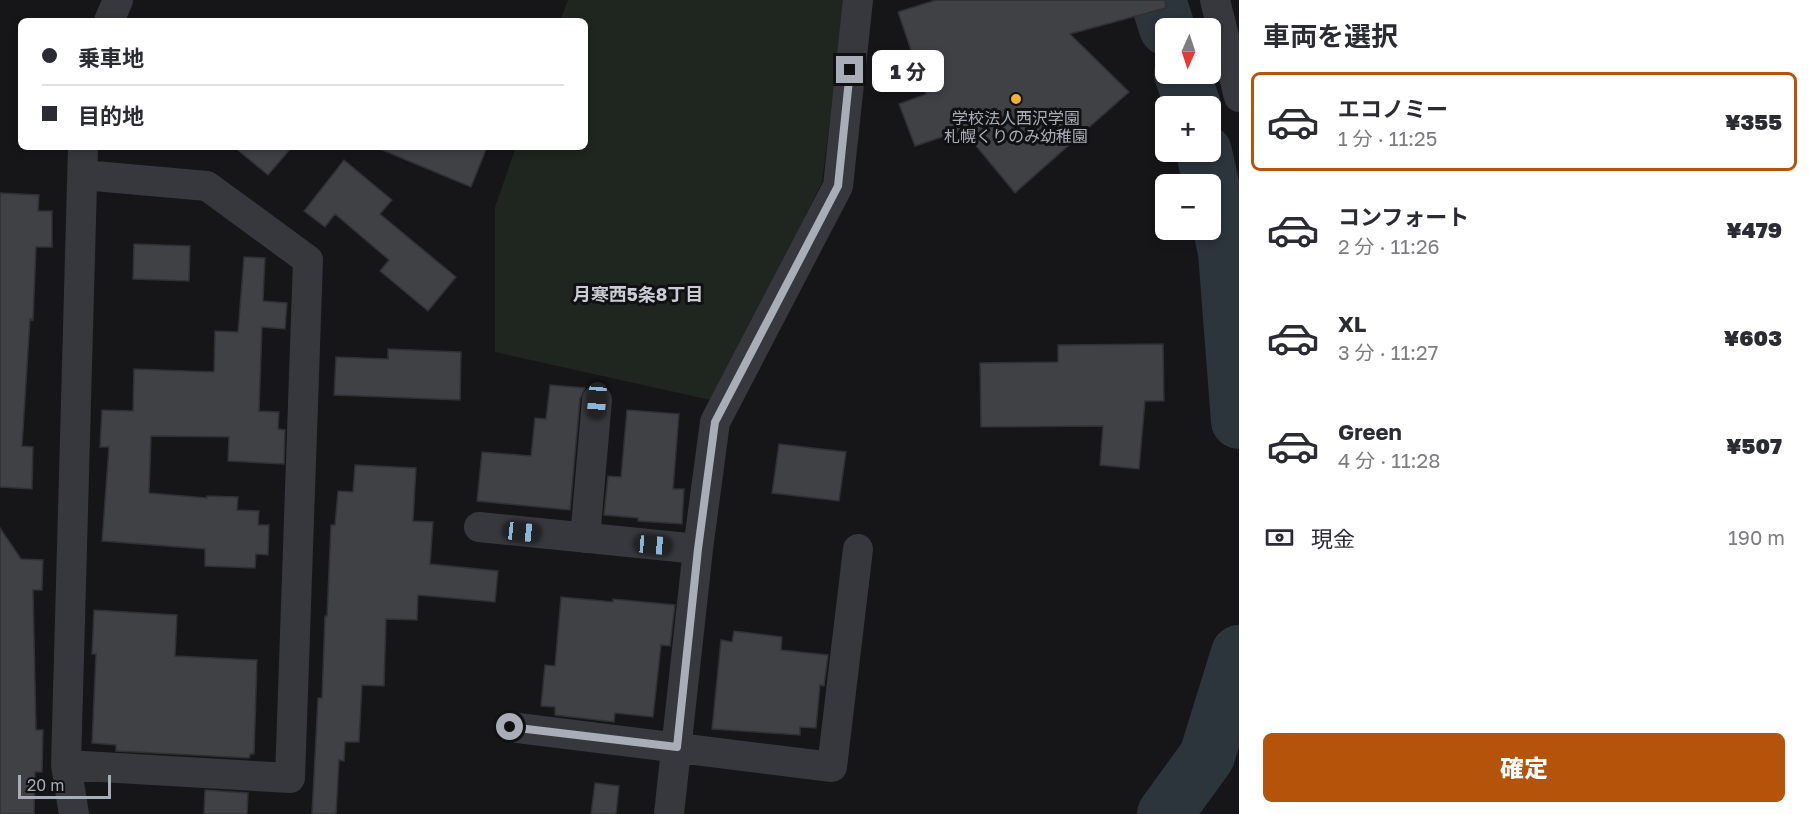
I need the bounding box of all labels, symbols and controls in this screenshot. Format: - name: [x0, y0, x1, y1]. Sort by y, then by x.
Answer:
- north arrow: [1155, 18, 1221, 84]
- map controls: [1155, 18, 1221, 240]
- text: 車両を選択: [1263, 20, 1398, 52]
- text: 乗車地: [78, 44, 144, 71]
- callout: 1 分: [871, 49, 943, 91]
- route end: [836, 56, 863, 83]
- text: 1 分: [890, 59, 926, 83]
- marker: 学校法人西沢学園 札幌くりのみ幼稚園: [1009, 92, 1023, 106]
- icon: car: [1266, 95, 1320, 149]
- text: エコノミー: [1338, 95, 1448, 122]
- button: +: [1155, 96, 1221, 162]
- text: 目的地: [78, 102, 144, 129]
- place label: 学校法人西沢学園 札幌くりのみ幼稚園: [944, 108, 1088, 146]
- text: ¥355: [1725, 108, 1782, 135]
- text: 1 分 · 11:25: [1338, 126, 1437, 150]
- button: −: [1155, 174, 1221, 240]
- icon: car: [1266, 203, 1320, 257]
- text: コンフォート: [1338, 203, 1469, 230]
- text: ¥479: [1726, 216, 1782, 243]
- text: 2 分 · 11:26: [1338, 234, 1440, 258]
- district label: 月寒西5条8丁目: [573, 283, 703, 305]
- text: XL: [1338, 310, 1366, 337]
- icon: car: [1266, 311, 1320, 365]
- text: ¥603: [1724, 324, 1782, 351]
- text: 3 分 · 11:27: [1338, 340, 1438, 364]
- car: [586, 381, 608, 419]
- text: Green: [1338, 418, 1402, 445]
- icon: car: [1266, 419, 1320, 473]
- text: ¥507: [1726, 432, 1782, 459]
- text: 4 分 · 11:28: [1338, 448, 1440, 472]
- car: [503, 521, 541, 543]
- icon: cash: [1263, 521, 1296, 554]
- text: 現金: [1311, 525, 1355, 552]
- text: 190 m: [1728, 525, 1785, 549]
- car: [634, 534, 672, 556]
- route start: [496, 713, 523, 740]
- button: 確定: [1263, 733, 1785, 802]
- scale bar: [18, 772, 111, 800]
- text: 20 m: [27, 775, 64, 795]

